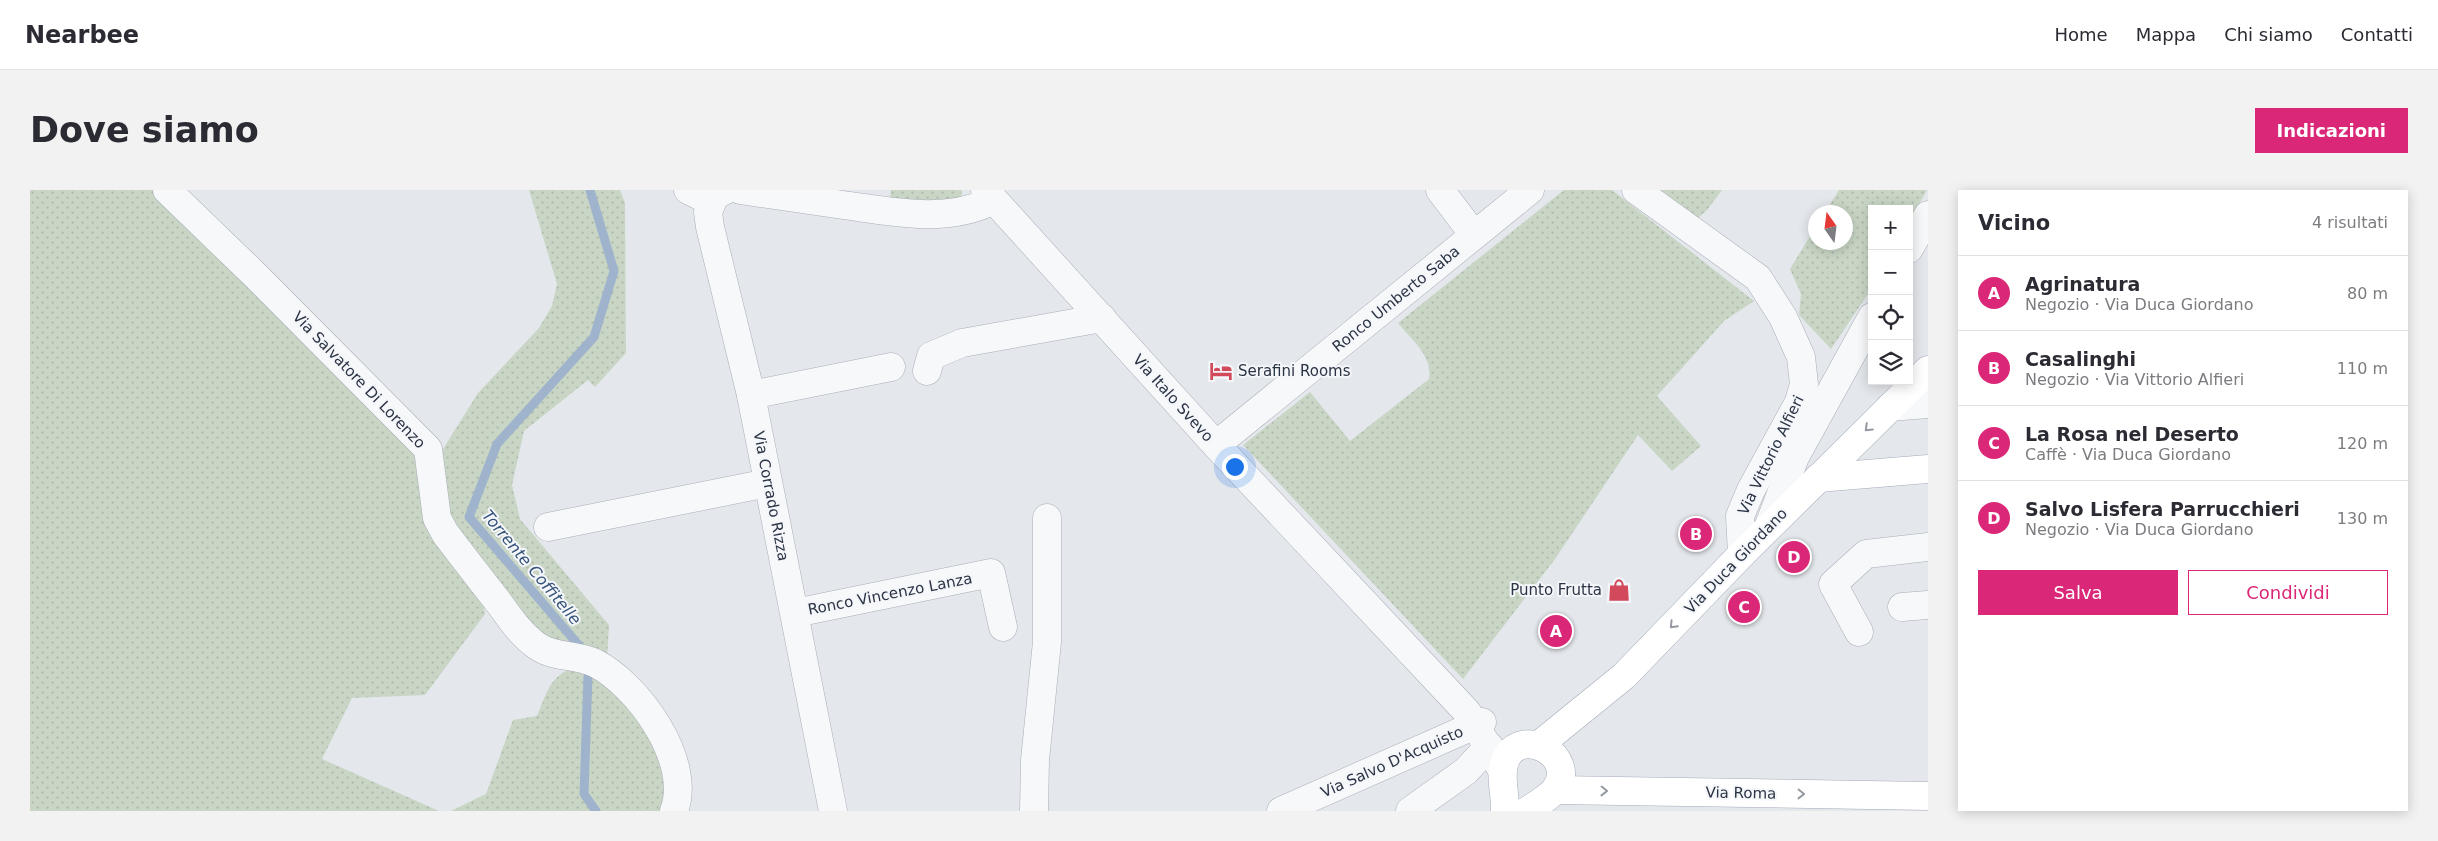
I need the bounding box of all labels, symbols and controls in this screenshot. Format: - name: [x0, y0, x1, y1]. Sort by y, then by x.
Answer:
- text: Nearbee: [25, 21, 139, 49]
- text: Home: [2055, 24, 2108, 45]
- text: Mappa: [2136, 24, 2196, 45]
- text: Chi siamo: [2224, 24, 2313, 45]
- text: Contatti: [2341, 24, 2413, 45]
- button: Indicazioni: [2255, 108, 2408, 153]
- text: Dove siamo: [30, 110, 259, 150]
- north arrow: [1808, 205, 1853, 250]
- map controls: [1868, 205, 1913, 385]
- button: +: [1868, 205, 1913, 250]
- text: Vicino: [1978, 211, 2050, 235]
- text: 4 risultati: [2312, 213, 2388, 232]
- street label: Ronco Umberto Saba: [1329, 242, 1463, 356]
- button: −: [1868, 250, 1913, 295]
- text: Agrinatura: [2025, 273, 2140, 295]
- text: A: [1988, 284, 2000, 303]
- text: 80 m: [2347, 284, 2388, 303]
- button: locate: [1868, 295, 1913, 340]
- text: Negozio · Via Duca Giordano: [2025, 295, 2254, 314]
- street label: Via Salvatore Di Lorenzo: [289, 308, 429, 452]
- button: layers: [1868, 340, 1913, 385]
- text: Casalinghi: [2025, 348, 2136, 370]
- street label: Via Italo Svevo: [1129, 351, 1217, 445]
- hotel icon: Serafini Rooms: [1208, 358, 1234, 384]
- text: B: [1988, 359, 2000, 378]
- text: 110 m: [2337, 359, 2388, 378]
- place label: Serafini Rooms: [1238, 362, 1351, 380]
- text: Negozio · Via Vittorio Alfieri: [2025, 370, 2244, 389]
- street label: Via Vittorio Alfieri: [1734, 392, 1808, 518]
- one-way arrow: [1865, 423, 1874, 432]
- text: La Rosa nel Deserto: [2025, 423, 2239, 445]
- street label: Via Corrado Rizza: [750, 430, 792, 562]
- text: C: [1988, 434, 2000, 453]
- text: 120 m: [2337, 434, 2388, 453]
- text: Caffè · Via Duca Giordano: [2025, 445, 2231, 464]
- your location: [1222, 454, 1248, 480]
- text: Salvo Lisfera Parrucchieri: [2025, 498, 2300, 520]
- street label: Via Duca Giordano: [1681, 505, 1791, 617]
- water label: Torrente Coffitelle: [478, 506, 585, 629]
- text: D: [1987, 509, 2001, 528]
- text: 130 m: [2337, 509, 2388, 528]
- pin: B: [1680, 515, 1712, 553]
- text: Negozio · Via Duca Giordano: [2025, 520, 2254, 539]
- pin: D: [1778, 538, 1810, 576]
- street label: Ronco Vincenzo Lanza: [806, 569, 974, 619]
- button: Salva: [1978, 570, 2178, 615]
- button: Condividi: [2188, 570, 2388, 615]
- shop icon: Punto Frutta: [1606, 577, 1632, 603]
- place label: Punto Frutta: [1510, 581, 1602, 599]
- pin: C: [1728, 588, 1760, 626]
- pin: A: [1540, 612, 1572, 650]
- one-way arrow: [1670, 619, 1679, 628]
- street label: Via Salvo D'Acquisto: [1318, 723, 1466, 801]
- street label: Via Roma: [1705, 783, 1777, 803]
- one-way arrow: [1600, 785, 1608, 796]
- one-way arrow: [1798, 789, 1805, 799]

